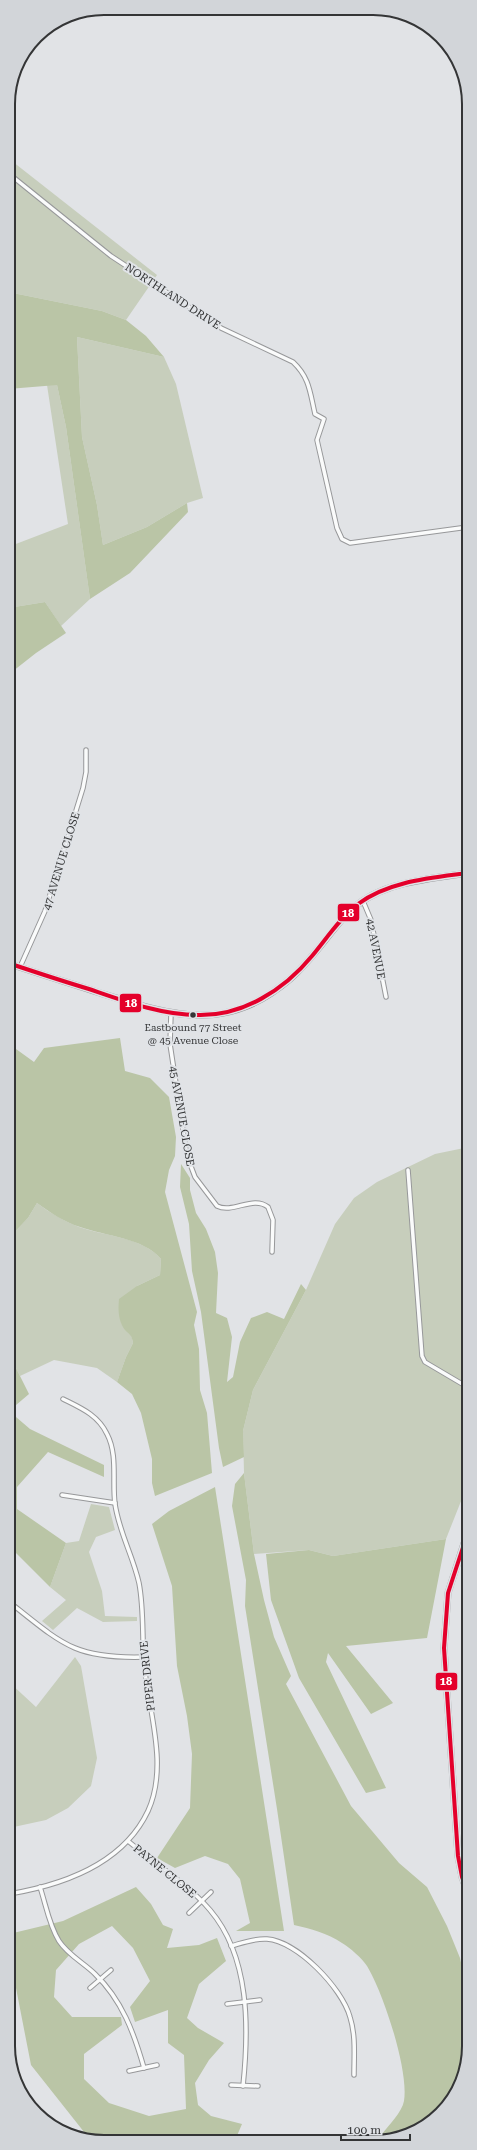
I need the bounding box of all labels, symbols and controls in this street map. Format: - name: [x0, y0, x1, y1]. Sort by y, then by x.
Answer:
- street label: NORTHLAND DRIVE: [123, 261, 223, 332]
- street label: 47 AVENUE CLOSE: [40, 811, 83, 912]
- line badge: 18: [337, 903, 360, 922]
- text: 18: [342, 907, 354, 920]
- street label: 42 AVENUE: [363, 918, 388, 981]
- line badge: 18: [119, 993, 142, 1013]
- text: 18: [125, 997, 137, 1010]
- marker: Eastbound 77 Street @ 45 Avenue Close: [188, 1010, 198, 1020]
- place label: Eastbound 77 Street @ 45 Avenue Close: [145, 1022, 242, 1046]
- street label: 45 AVENUE CLOSE: [166, 1065, 197, 1167]
- street label: PIPER DRIVE: [137, 1640, 158, 1712]
- line badge: 18: [435, 1672, 458, 1691]
- text: 18: [440, 1675, 452, 1688]
- street label: PAYNE CLOSE: [131, 1842, 199, 1901]
- scale bar: [341, 2116, 410, 2142]
- text: 100 m: [347, 2123, 381, 2137]

